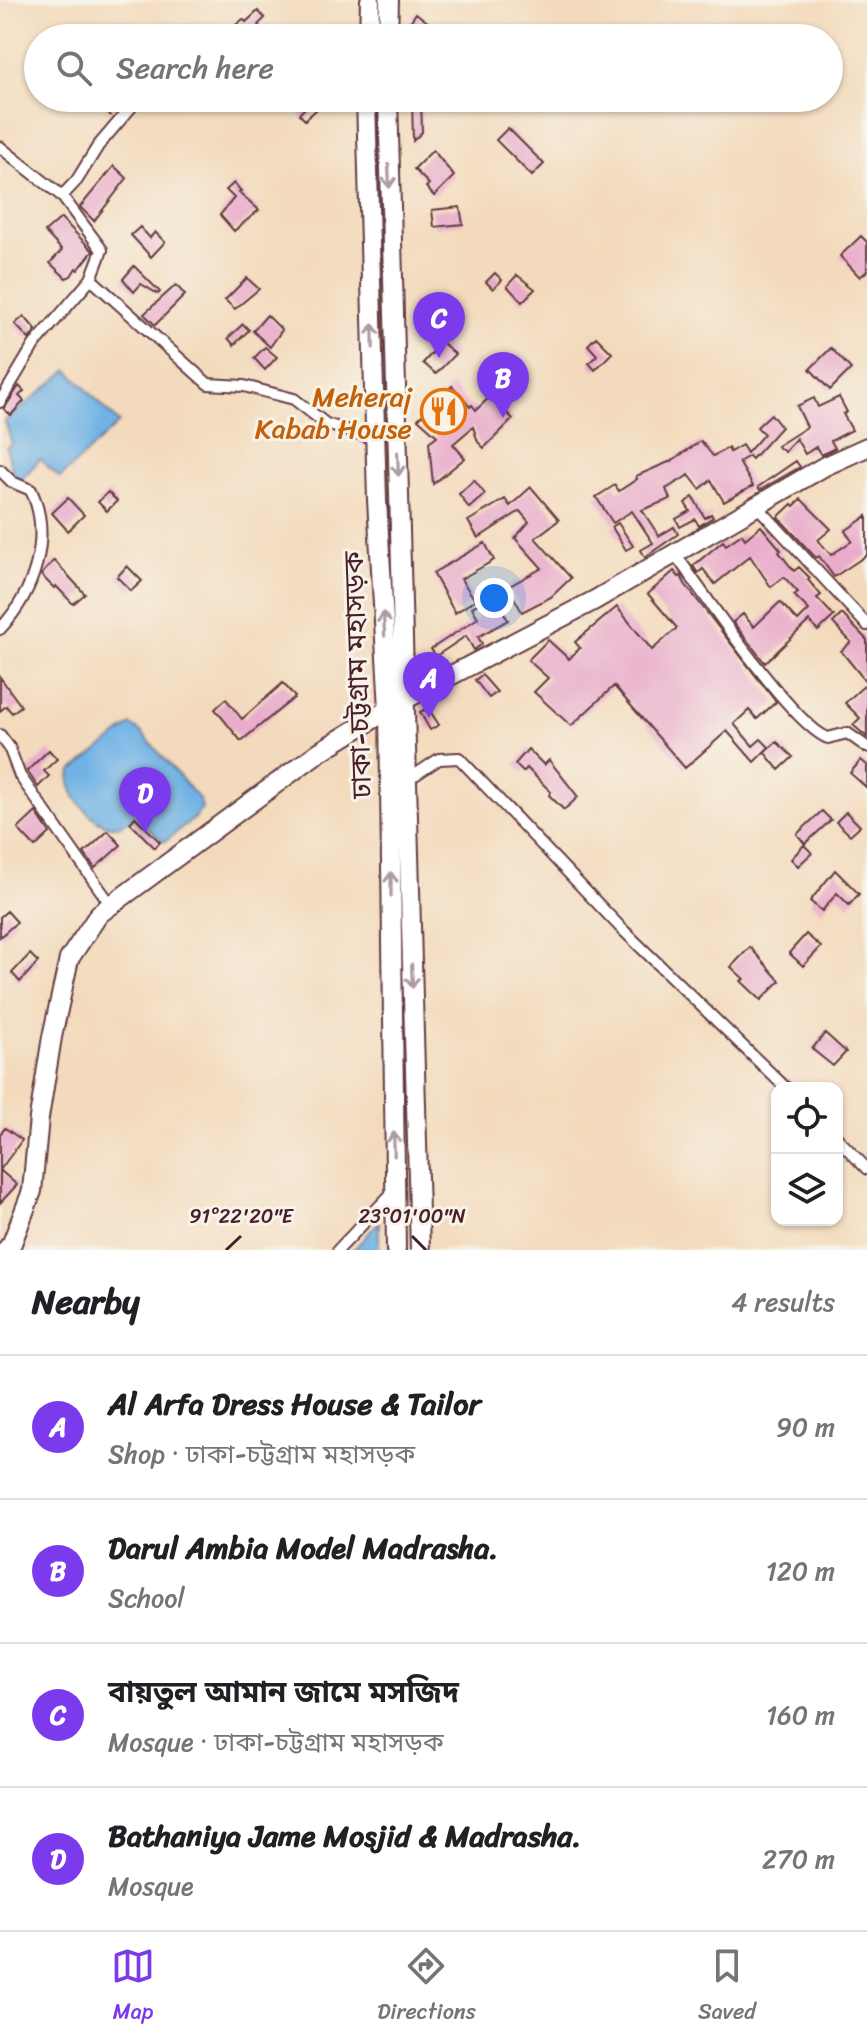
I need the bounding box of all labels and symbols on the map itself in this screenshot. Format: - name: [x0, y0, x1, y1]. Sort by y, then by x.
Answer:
- one-way arrow: [381, 162, 396, 189]
- pin: C: [413, 292, 465, 358]
- one-way arrow: [366, 323, 381, 350]
- pin: B: [477, 352, 529, 418]
- place label: Meheraj Kabab House: [255, 372, 413, 453]
- restaurant icon: Meheraj Kabab House: [419, 388, 467, 436]
- one-way arrow: [390, 450, 405, 477]
- street label: ঢাকা-চট্টগ্রাম মহাসড়ক: [329, 550, 386, 800]
- your location: [474, 578, 514, 618]
- one-way arrow: [376, 611, 391, 638]
- pin: A: [403, 652, 455, 718]
- pin: D: [119, 767, 171, 833]
- one-way arrow: [383, 871, 399, 898]
- one-way arrow: [404, 962, 419, 989]
- one-way arrow: [387, 1131, 402, 1158]
- text: 91°22'20"E: [189, 1199, 295, 1234]
- text: 23°01'00"N: [358, 1199, 466, 1234]

